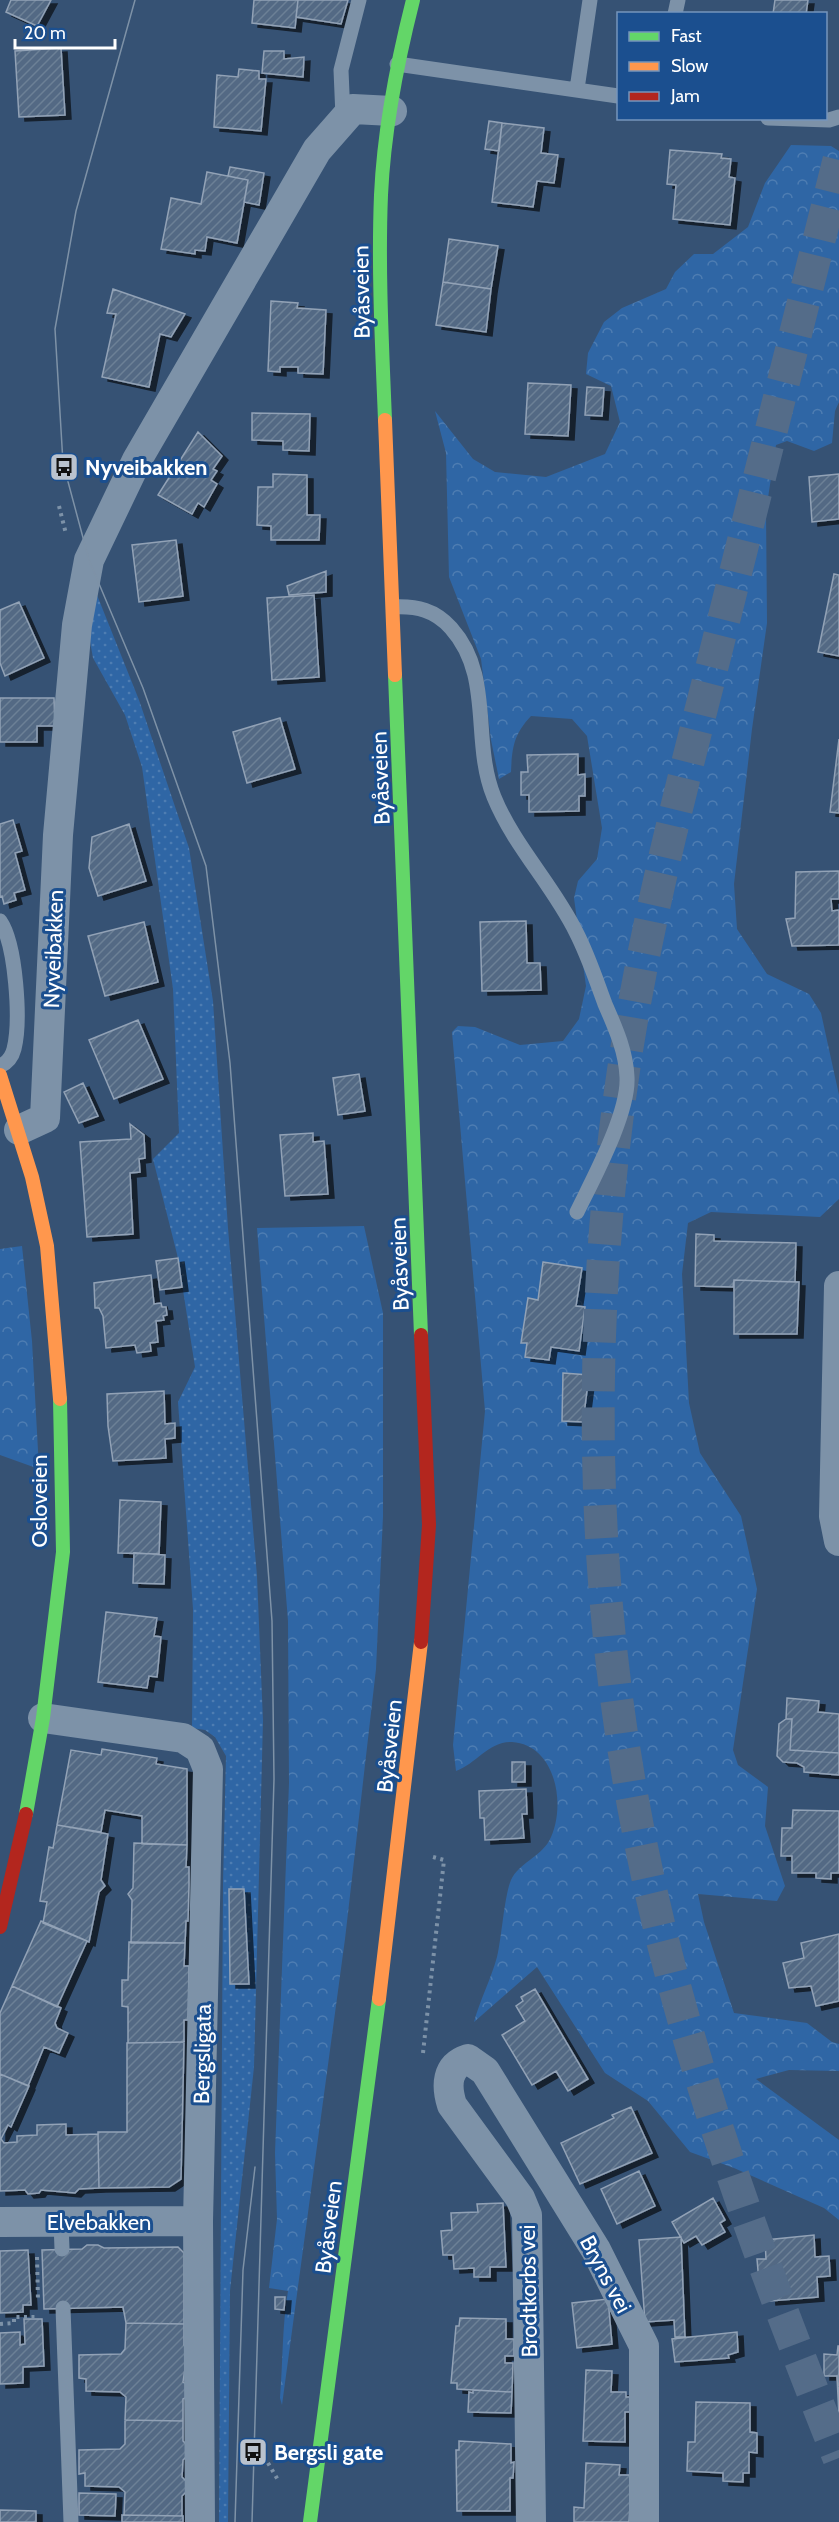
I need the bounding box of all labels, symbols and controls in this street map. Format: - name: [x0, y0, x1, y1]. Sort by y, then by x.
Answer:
- scale bar: [15, 12, 116, 50]
- legend: [617, 12, 827, 120]
- text: 20 m: [24, 22, 66, 44]
- text: Fast: [671, 25, 702, 47]
- text: Slow: [671, 55, 708, 77]
- text: Jam: [670, 85, 700, 107]
- street label: Byåsveien: [347, 245, 376, 339]
- bus stop icon: Nyveibakken: [48, 451, 80, 483]
- place label: Nyveibakken: [85, 454, 207, 481]
- street label: Byåsveien: [365, 731, 396, 825]
- street label: Nyveibakken: [38, 889, 69, 1009]
- street label: Byåsveien: [384, 1217, 415, 1311]
- street label: Osloveien: [26, 1454, 53, 1548]
- street label: Byåsveien: [371, 1698, 408, 1794]
- street label: Bergsligata: [188, 2003, 217, 2104]
- street label: Byåsveien: [309, 2179, 348, 2275]
- street label: Elvebakken: [47, 2209, 151, 2236]
- street label: Brodtkorbs vei: [514, 2224, 543, 2358]
- street label: Bryns vei: [574, 2231, 637, 2318]
- bus stop icon: Bergsli gate: [237, 2436, 269, 2468]
- place label: Bergsli gate: [274, 2439, 383, 2466]

